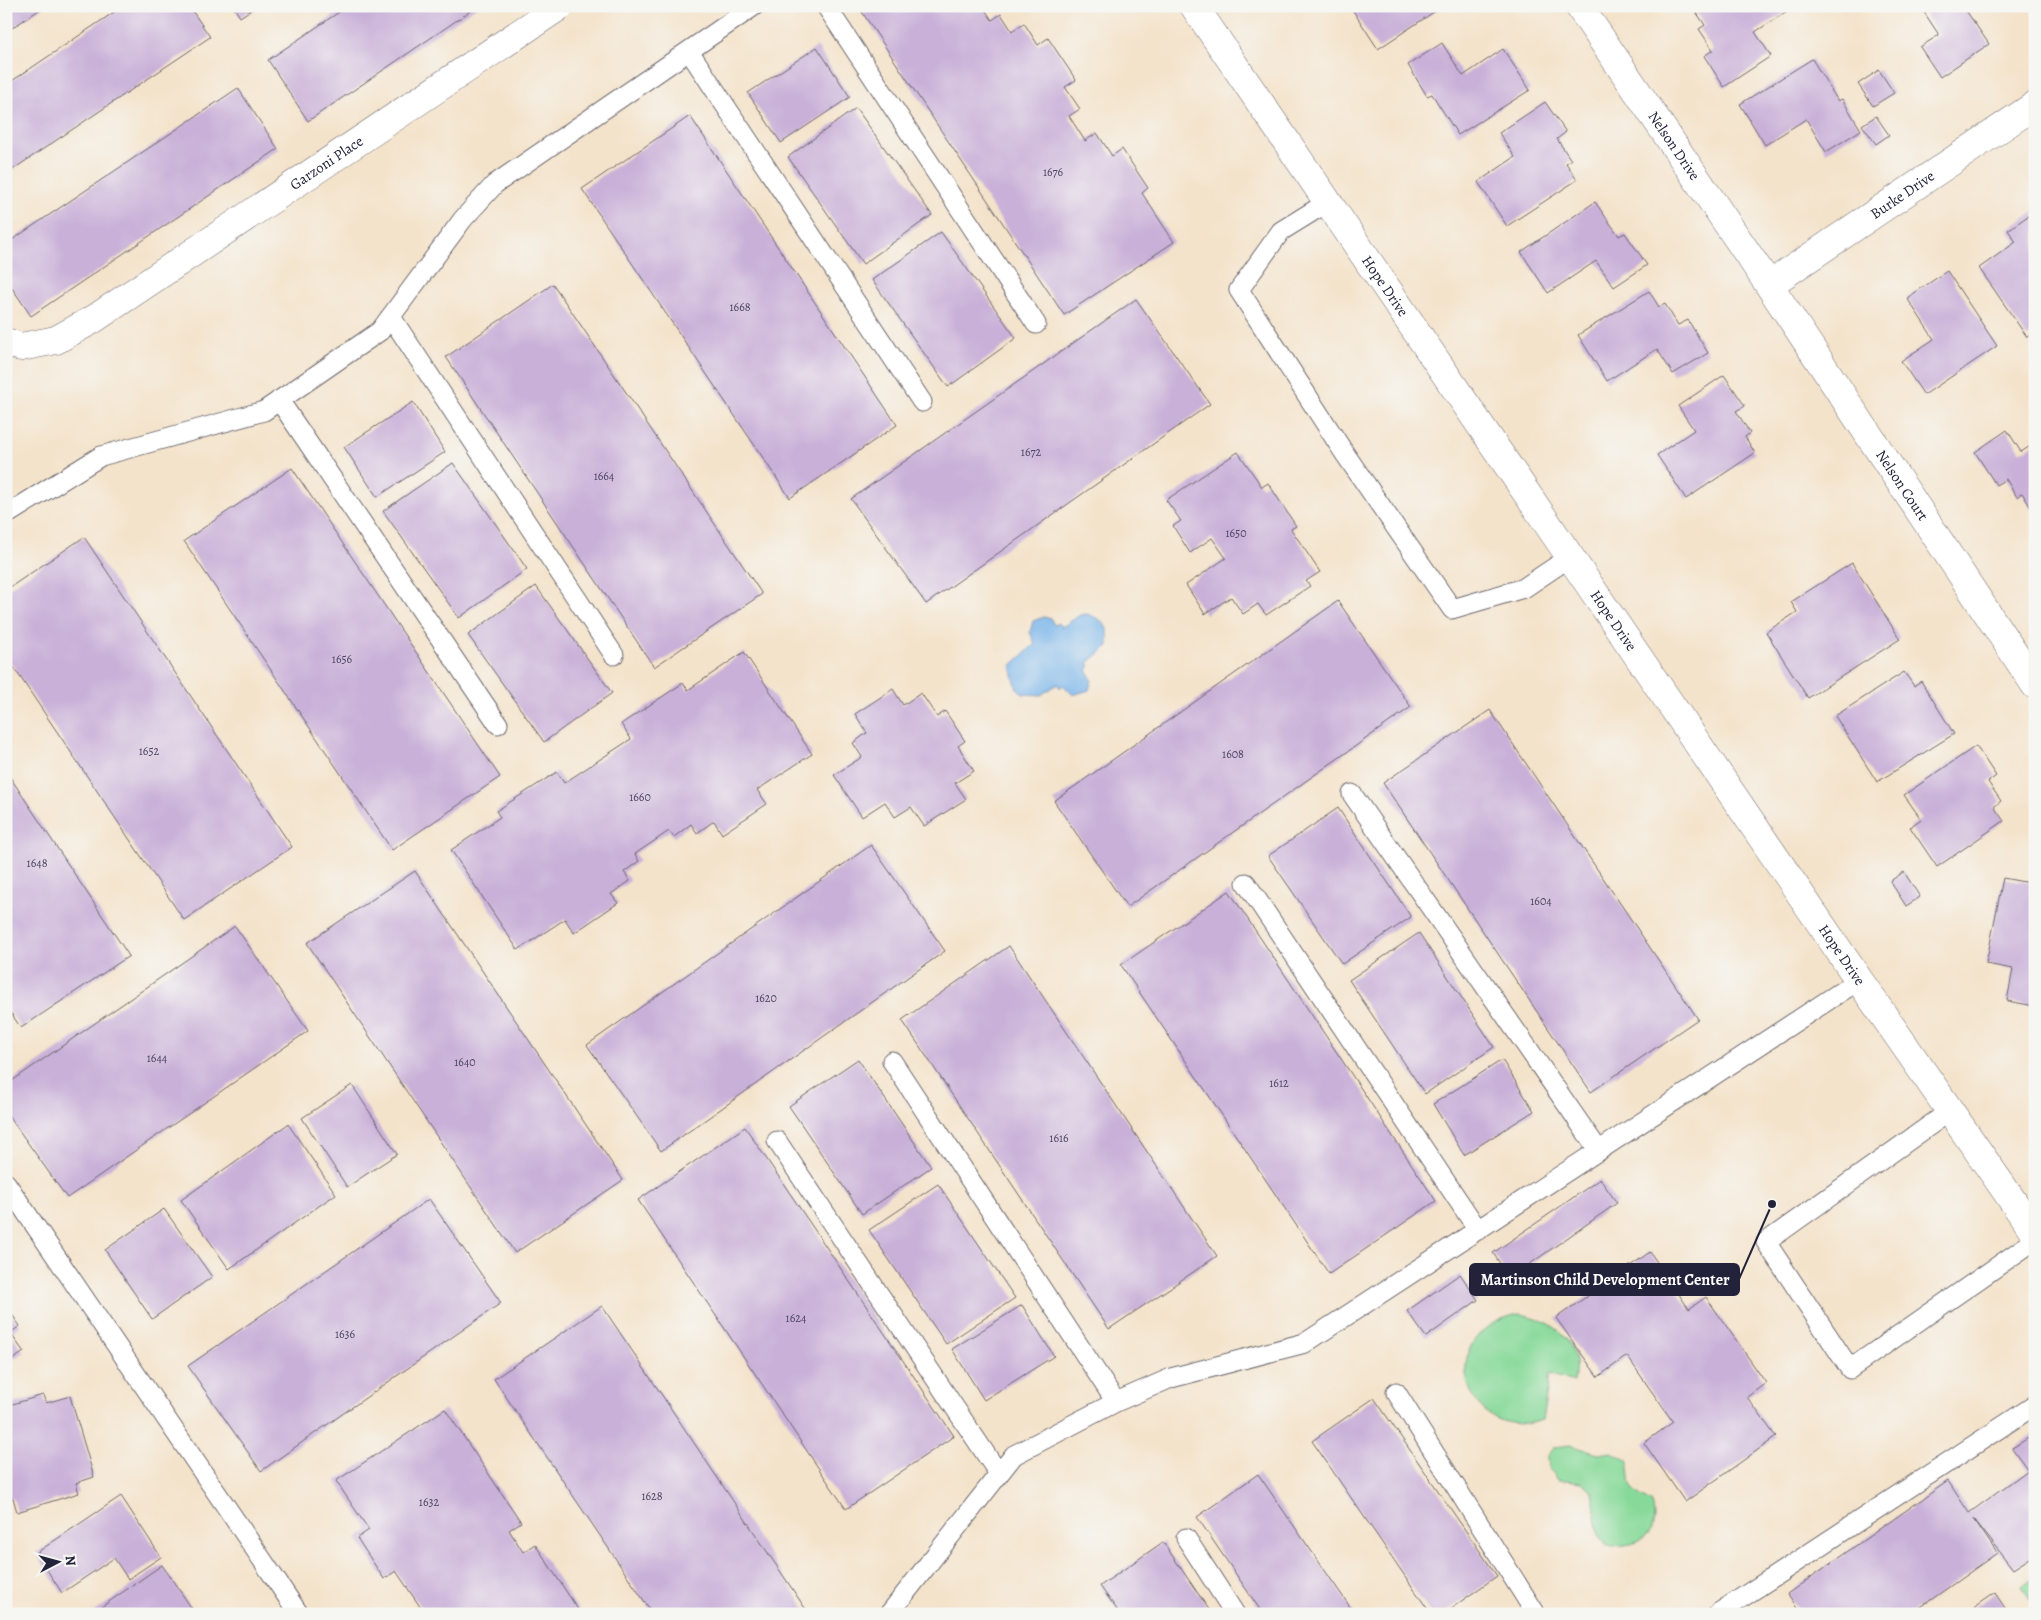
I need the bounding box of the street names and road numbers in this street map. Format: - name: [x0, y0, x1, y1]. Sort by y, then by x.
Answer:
- street label: Nelson Drive: [1644, 107, 1705, 184]
- street label: Garzoni Place: [286, 131, 367, 195]
- street label: Burke Drive: [1866, 166, 1939, 224]
- street label: Hope Drive: [1357, 251, 1413, 321]
- street label: Nelson Court: [1871, 446, 1933, 525]
- street label: Hope Drive: [1586, 586, 1642, 655]
- street label: Hope Drive: [1814, 920, 1870, 990]

